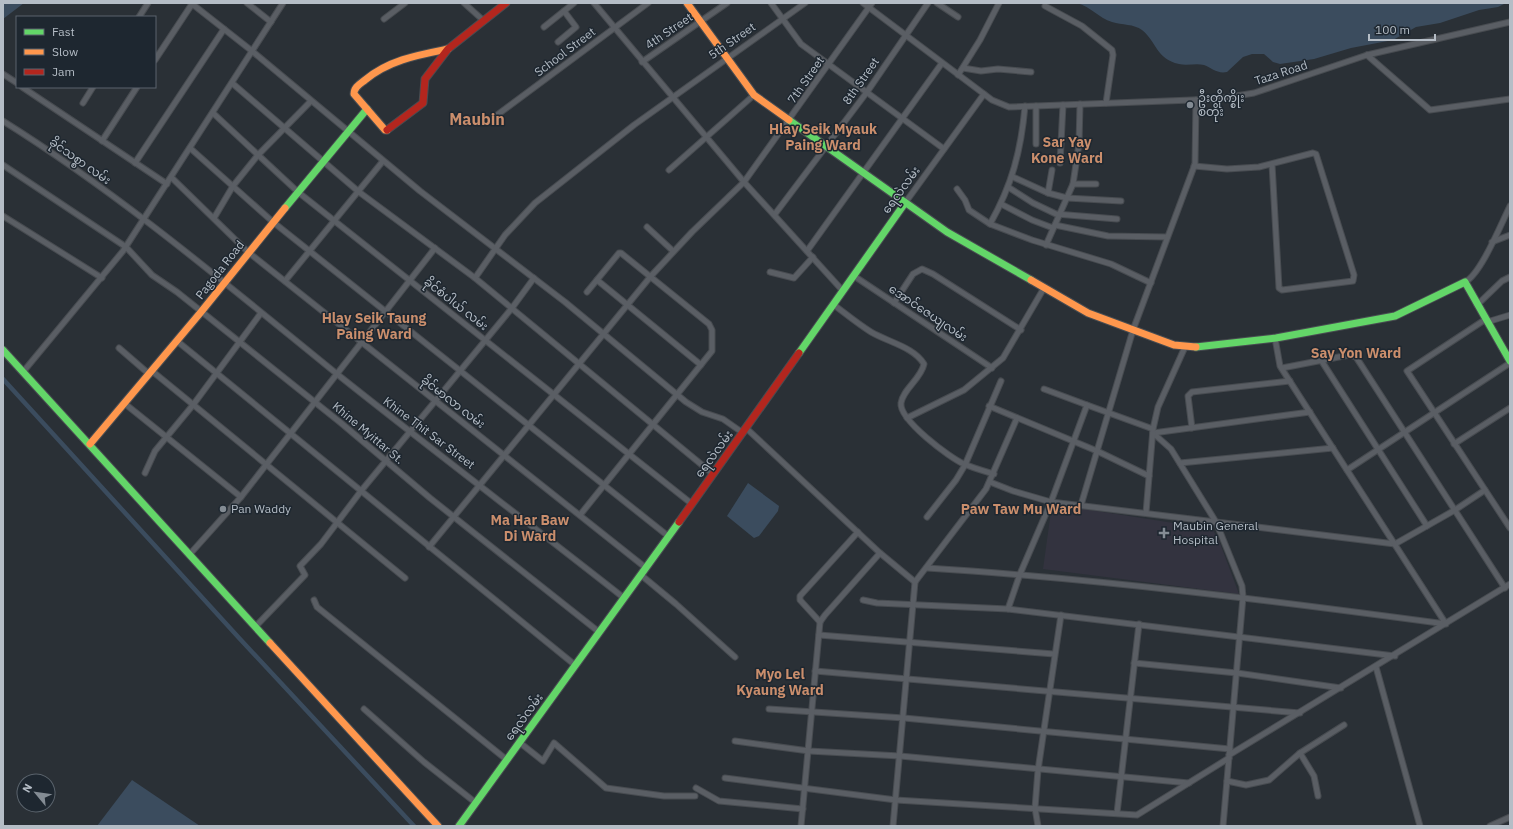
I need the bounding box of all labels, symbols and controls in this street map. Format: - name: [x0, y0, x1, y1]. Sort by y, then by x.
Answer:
- street label: 4th Street: [642, 9, 695, 52]
- legend: [16, 16, 156, 88]
- scale bar: [1369, 16, 1435, 42]
- street label: 5th Street: [705, 19, 758, 62]
- text: 100 m: [1375, 22, 1410, 37]
- text: Fast: [52, 24, 75, 39]
- street label: School Street: [531, 24, 598, 79]
- text: Slow: [52, 44, 78, 59]
- street label: 7th Street: [784, 53, 827, 106]
- street label: 8th Street: [839, 54, 882, 107]
- street label: Taza Road: [1252, 57, 1309, 88]
- text: Jam: [52, 64, 75, 79]
- place label: ဦးတိုက္စိုး စတိုး: [1198, 89, 1244, 122]
- marker: ဦးတိုက္စိုး စတိုး: [1185, 100, 1195, 110]
- district label: Maubin: [449, 109, 505, 129]
- district label: Hlay Seik Myauk Paing Ward: [769, 120, 878, 154]
- street label: ခိုင်သစ္စာ လမ်း: [45, 133, 114, 190]
- district label: Sar Yay Kone Ward: [1031, 133, 1103, 167]
- street label: ရေလဲလမ်း: [878, 162, 925, 218]
- street label: Pagoda Road: [192, 237, 247, 302]
- street label: ခိုင်စံပါယ် လမ်း: [419, 273, 492, 336]
- street label: အောင်ဇေယျလမ်း: [884, 280, 971, 347]
- district label: Hlay Seik Taung Paing Ward: [322, 309, 427, 343]
- district label: Say Yon Ward: [1311, 344, 1401, 362]
- street label: ခိုင်မာလာ လမ်း: [416, 371, 489, 434]
- street label: Khine Thit Sar Street: [380, 393, 478, 472]
- street label: Khine Myittar St.: [329, 398, 407, 467]
- street label: ရေလဲလမ်း: [691, 426, 738, 482]
- district label: Paw Taw Mu Ward: [961, 500, 1081, 518]
- place label: Pan Waddy: [231, 501, 291, 516]
- marker: Pan Waddy: [218, 504, 228, 514]
- district label: Ma Har Baw Di Ward: [491, 511, 570, 545]
- place label: Maubin General Hospital: [1173, 518, 1258, 547]
- marker: Maubin General Hospital: [1158, 527, 1170, 539]
- district label: Myo Lel Kyaung Ward: [736, 665, 824, 699]
- street label: ရေလဲလမ်း: [501, 689, 548, 745]
- north arrow: [16, 773, 56, 813]
- text: N: [19, 781, 35, 795]

